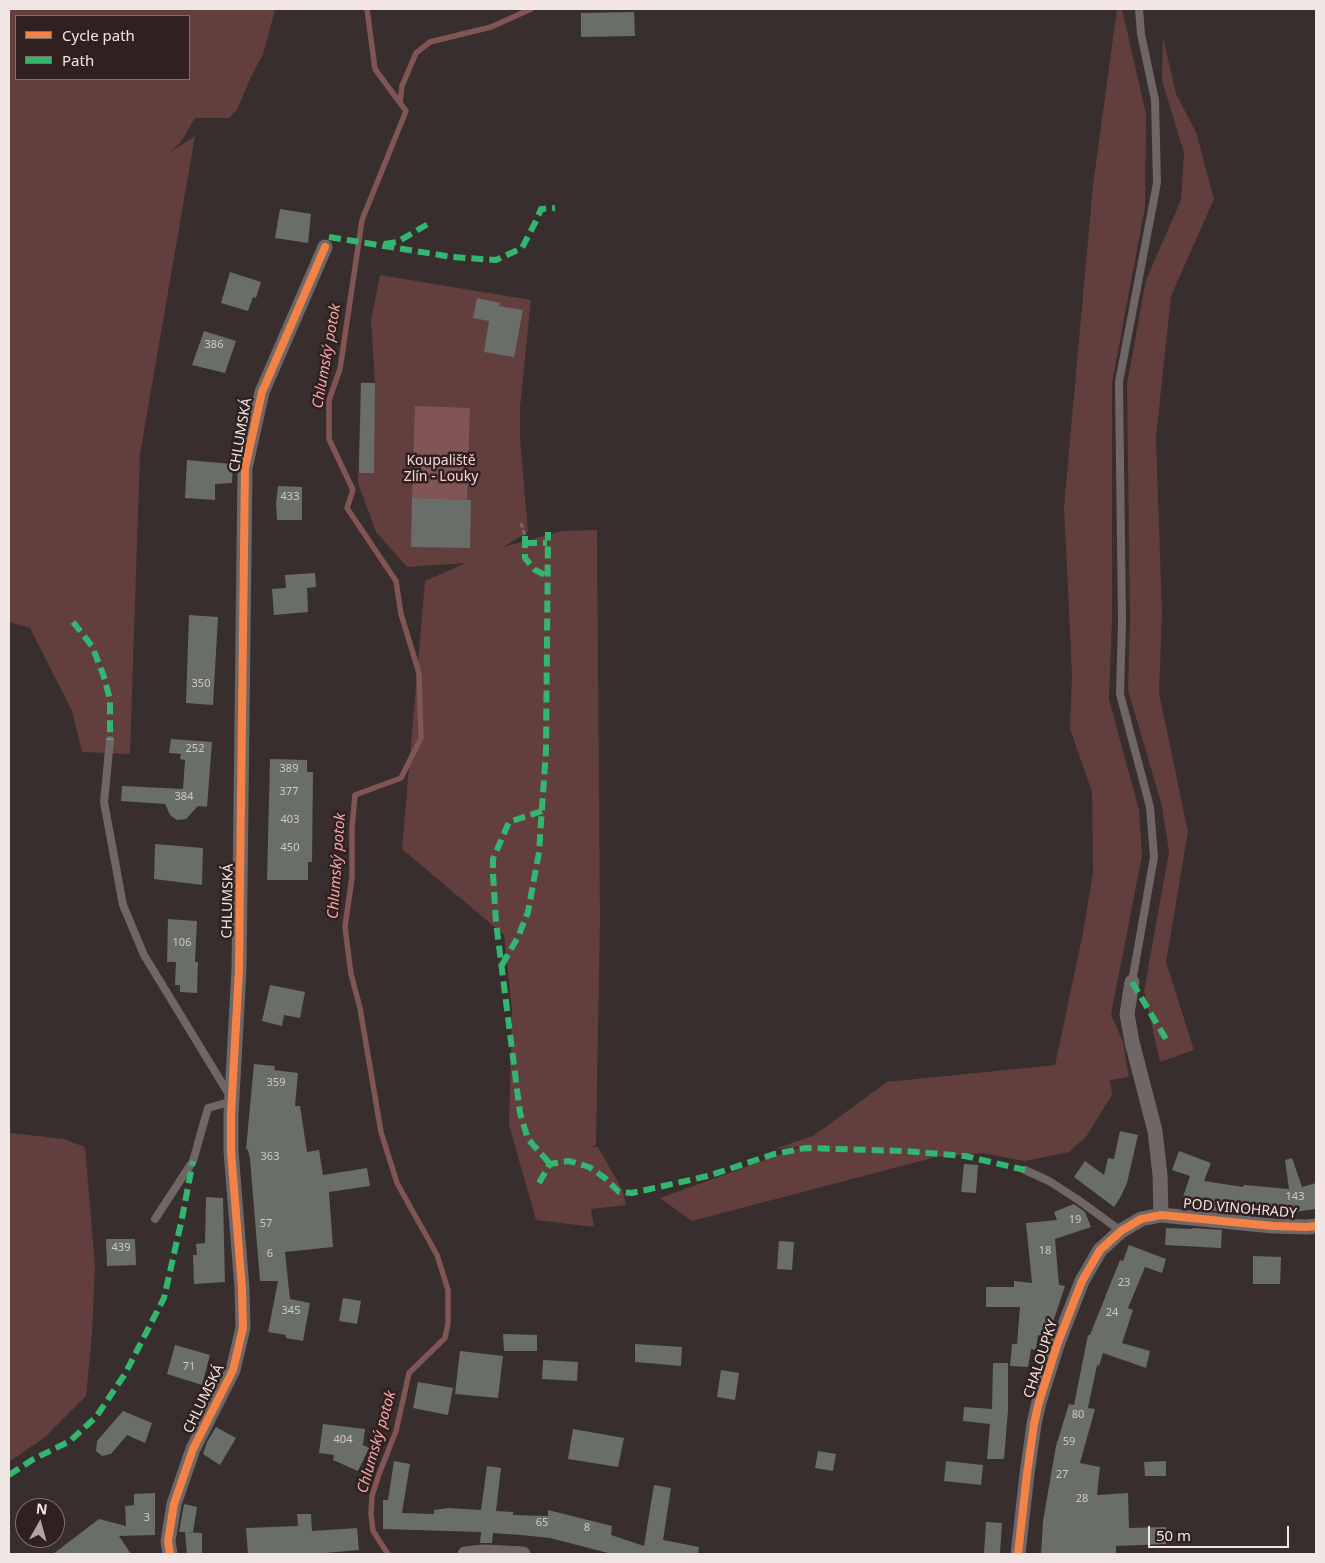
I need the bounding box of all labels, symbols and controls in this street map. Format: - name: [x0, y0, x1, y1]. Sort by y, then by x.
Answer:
- legend: [15, 15, 190, 80]
- text: Cycle path: [62, 25, 135, 45]
- text: Path: [62, 50, 94, 70]
- water label: Chlumský potok: [309, 302, 345, 410]
- house number: 386: [205, 338, 223, 352]
- street label: CHLUMSKÁ: [226, 397, 256, 473]
- park label: Koupaliště Zlín - Louky: [404, 453, 478, 486]
- house number: 433: [281, 490, 299, 504]
- house number: 350: [192, 677, 210, 691]
- house number: 252: [186, 742, 204, 756]
- house number: 389: [280, 762, 298, 776]
- house number: 377: [280, 785, 298, 799]
- house number: 384: [175, 790, 193, 804]
- house number: 403: [281, 813, 299, 827]
- water label: Chlumský potok: [324, 813, 350, 919]
- house number: 450: [281, 841, 299, 855]
- street label: CHLUMSKÁ: [219, 864, 237, 938]
- house number: 106: [173, 936, 191, 950]
- house number: 359: [267, 1076, 285, 1090]
- house number: 363: [261, 1150, 279, 1164]
- house number: 143: [1286, 1190, 1304, 1204]
- street label: POD VINOHRADY: [1182, 1196, 1298, 1222]
- house number: 19: [1069, 1213, 1081, 1227]
- house number: 57: [260, 1217, 272, 1231]
- house number: 439: [112, 1241, 130, 1255]
- house number: 18: [1039, 1244, 1051, 1258]
- house number: 6: [267, 1247, 273, 1261]
- house number: 23: [1118, 1276, 1130, 1290]
- house number: 345: [282, 1304, 300, 1318]
- house number: 24: [1106, 1306, 1118, 1320]
- street label: CHALOUPKY: [1020, 1318, 1062, 1400]
- house number: 71: [183, 1360, 195, 1374]
- street label: CHLUMSKÁ: [180, 1362, 228, 1436]
- water label: Chlumský potok: [354, 1389, 400, 1495]
- house number: 80: [1072, 1408, 1084, 1422]
- house number: 404: [334, 1433, 352, 1447]
- house number: 59: [1063, 1435, 1075, 1449]
- house number: 27: [1056, 1468, 1068, 1482]
- house number: 28: [1076, 1492, 1088, 1506]
- north arrow: [15, 1498, 65, 1548]
- text: N: [35, 1498, 49, 1519]
- house number: 3: [144, 1511, 150, 1525]
- house number: 65: [536, 1516, 548, 1530]
- scale bar: [1150, 1516, 1291, 1548]
- house number: 8: [584, 1521, 590, 1535]
- text: 50 m: [1156, 1525, 1191, 1545]

